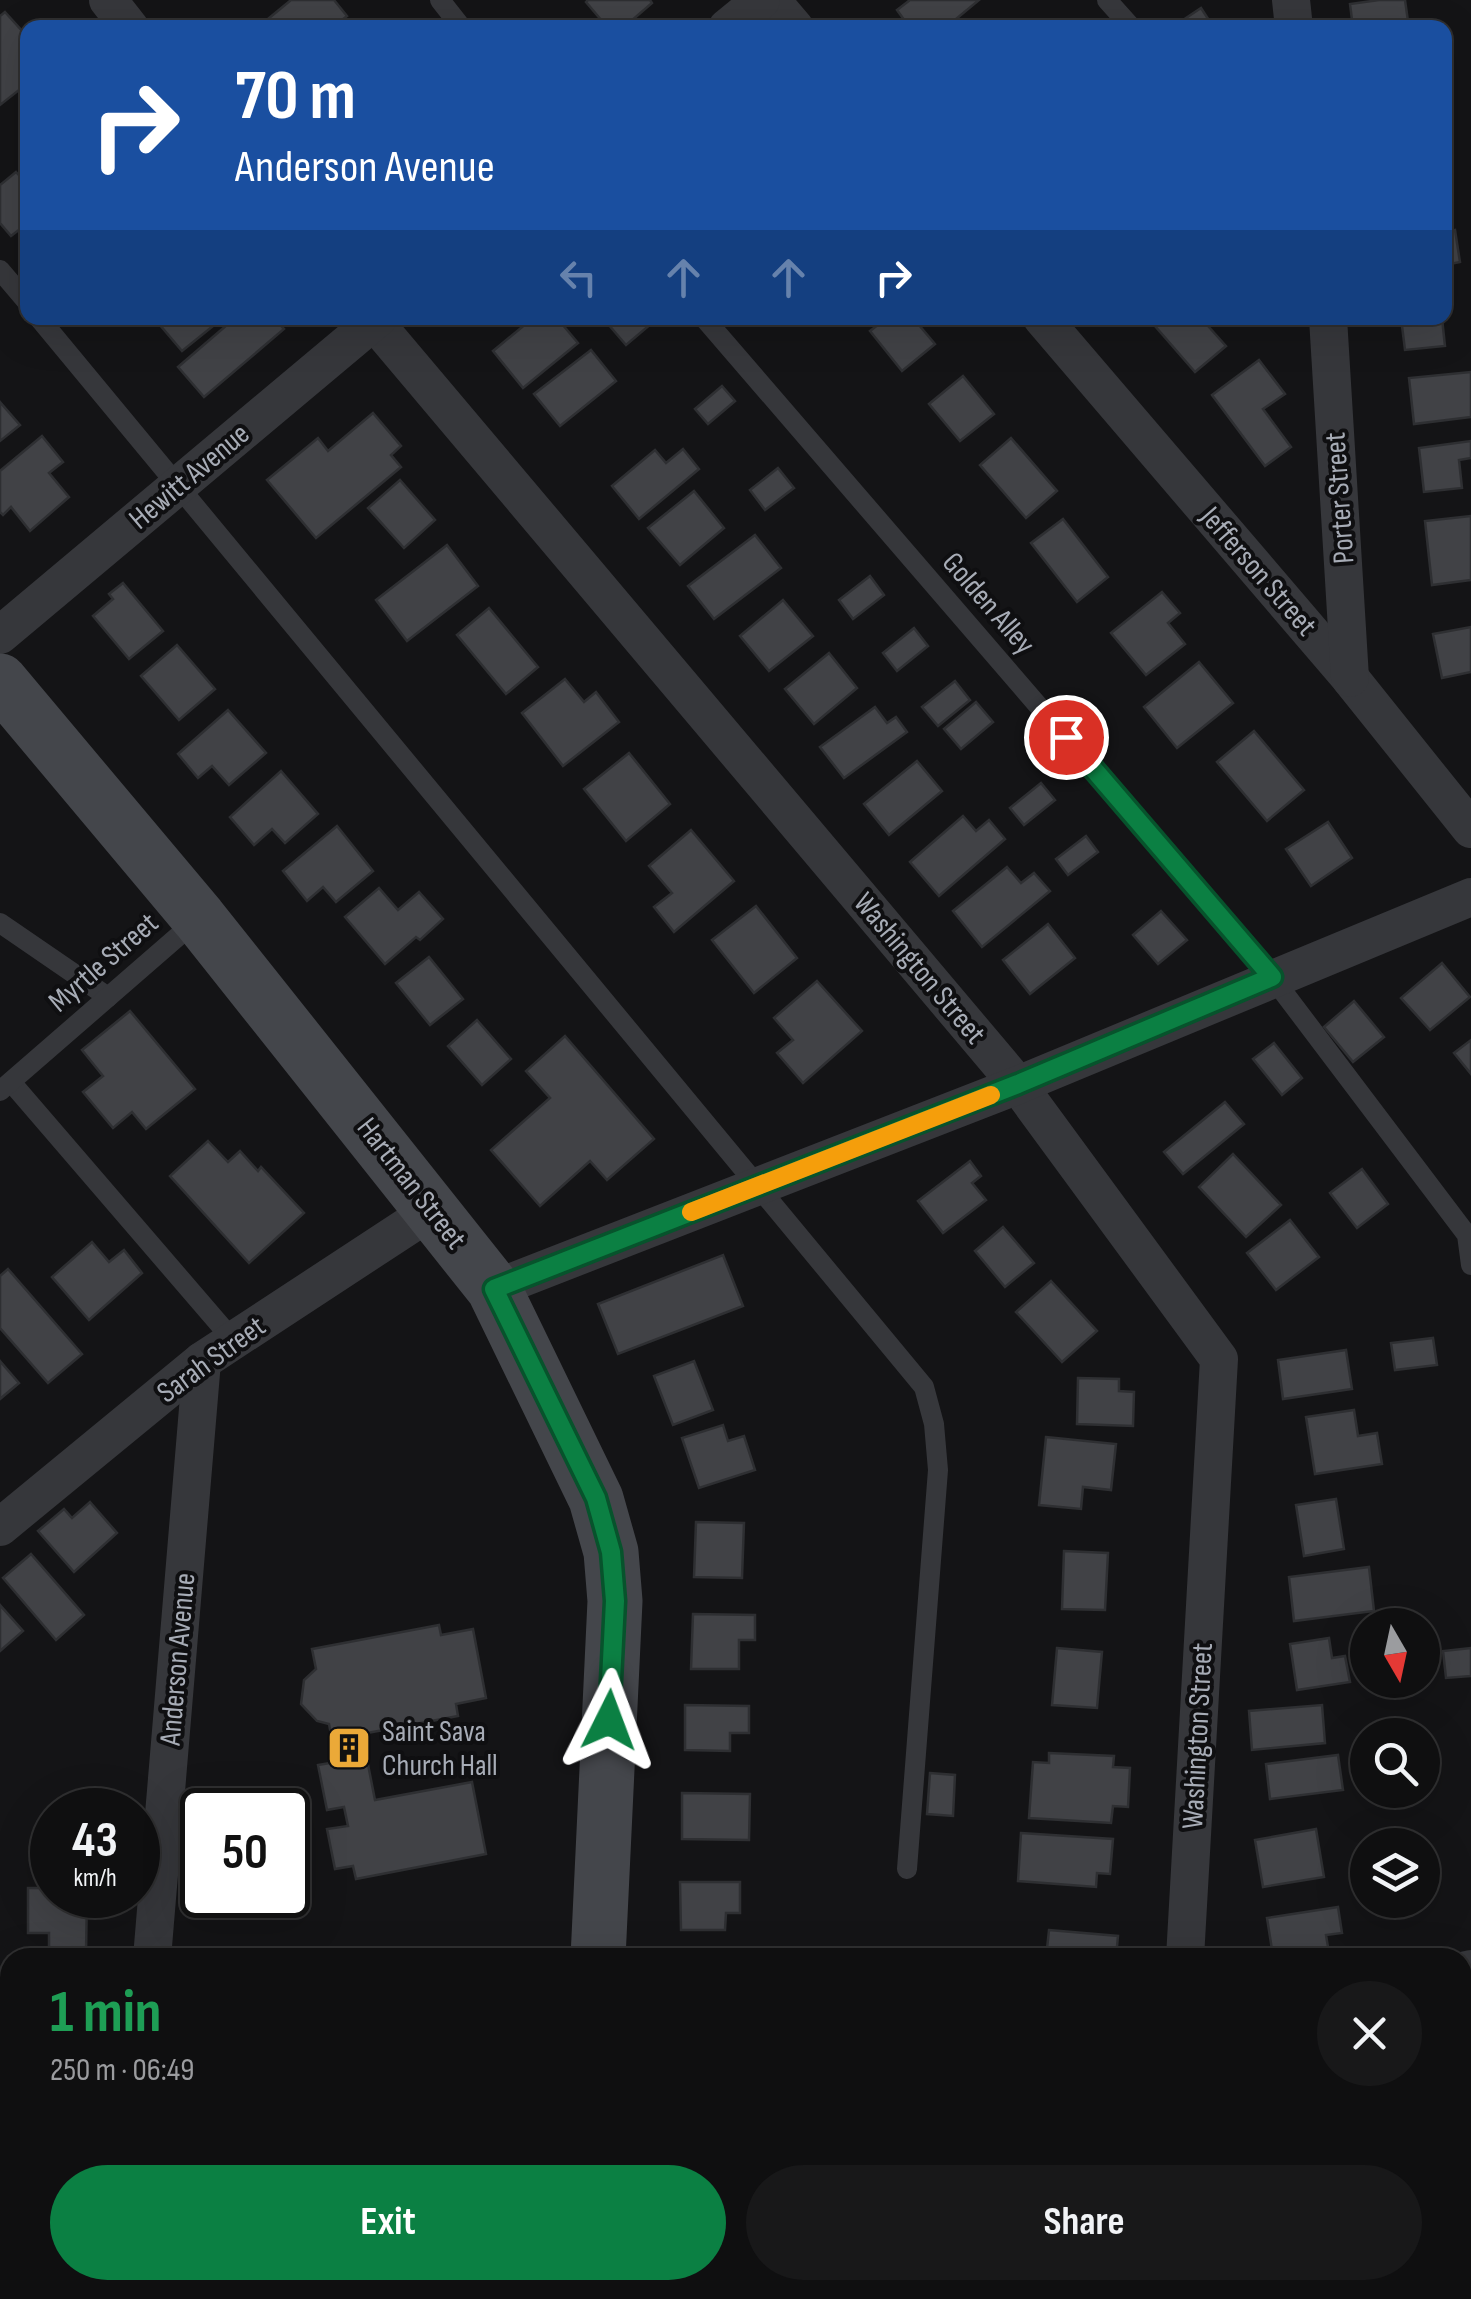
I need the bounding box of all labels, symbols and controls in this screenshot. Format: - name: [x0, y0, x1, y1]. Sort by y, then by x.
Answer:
- text: 70 m: [235, 55, 356, 139]
- icon: right: [70, 60, 200, 190]
- text: Anderson Avenue: [235, 140, 495, 195]
- icon: left: [551, 250, 606, 305]
- icon: ahead: [656, 250, 711, 305]
- icon: ahead: [761, 250, 816, 305]
- icon: right: [866, 250, 921, 305]
- street label: Hewitt Avenue: [122, 416, 257, 537]
- street label: Porter Street: [1317, 431, 1363, 565]
- street label: Jefferson Street: [1192, 499, 1324, 644]
- street label: Golden Alley: [934, 545, 1042, 662]
- pin: [1024, 695, 1109, 780]
- icon: arrive: [1039, 710, 1094, 765]
- street label: Washington Street: [846, 886, 993, 1052]
- street label: Myrtle Street: [42, 905, 166, 1020]
- street label: Hartman Street: [349, 1111, 474, 1256]
- street label: Sarah Street: [150, 1309, 273, 1411]
- street label: Anderson Avenue: [152, 1571, 203, 1748]
- north arrow: [1350, 1608, 1440, 1698]
- map controls: [1350, 1608, 1440, 1918]
- street label: Washington Street: [1175, 1642, 1221, 1830]
- position arrow: [557, 1668, 661, 1772]
- place label: Saint Sava Church Hall: [382, 1714, 498, 1784]
- button: search: [1350, 1718, 1440, 1808]
- building icon: Saint Sava Church Hall: [326, 1725, 372, 1771]
- speed limit sign: 50: [180, 1788, 310, 1918]
- text: 43: [72, 1811, 118, 1871]
- button: layers: [1350, 1828, 1440, 1918]
- text: km/h: [73, 1863, 117, 1894]
- text: 1 min: [50, 1977, 162, 2049]
- button: close: [1317, 1981, 1422, 2086]
- text: 250 m · 06:49: [50, 2051, 194, 2090]
- button: Exit: [50, 2165, 726, 2280]
- button: Share: [746, 2165, 1422, 2280]

